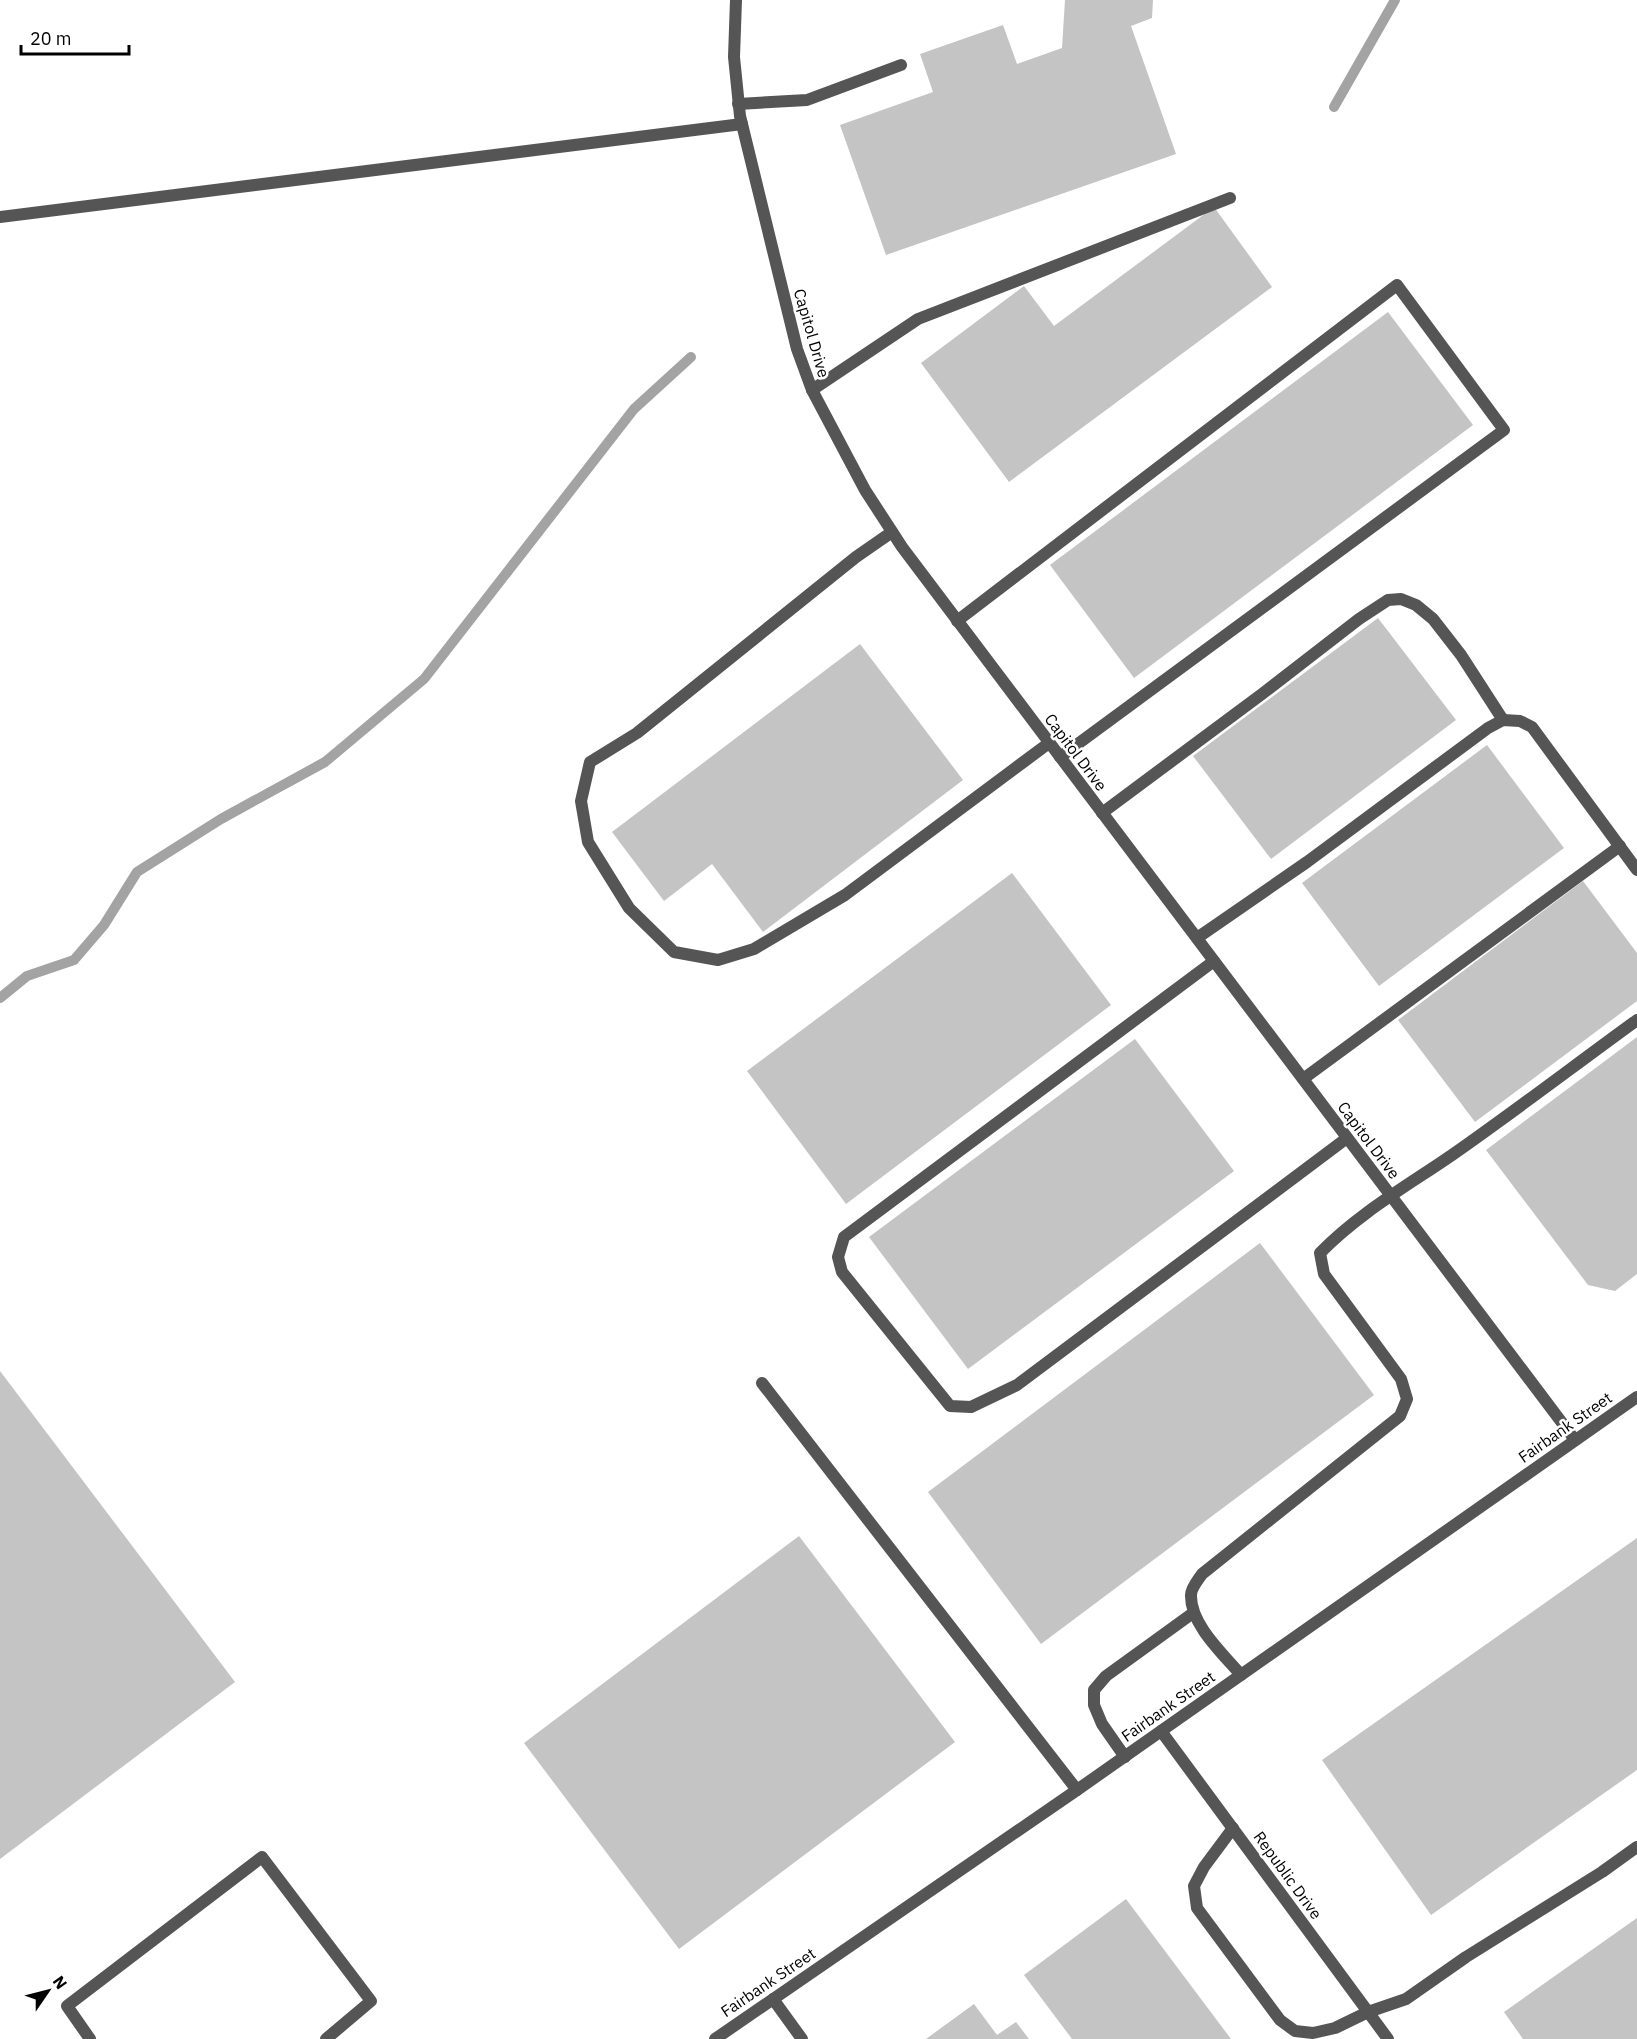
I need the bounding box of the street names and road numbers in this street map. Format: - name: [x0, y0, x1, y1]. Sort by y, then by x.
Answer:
- street label: Capitol Drive: [790, 286, 834, 380]
- street label: Capitol Drive: [1040, 709, 1112, 795]
- street label: Capitol Drive: [1333, 1097, 1405, 1183]
- street label: Fairbank Street: [1514, 1387, 1616, 1467]
- street label: Fairbank Street: [1117, 1666, 1219, 1746]
- street label: Republic Drive: [1249, 1827, 1327, 1923]
- street label: Fairbank Street: [717, 1943, 819, 2021]

